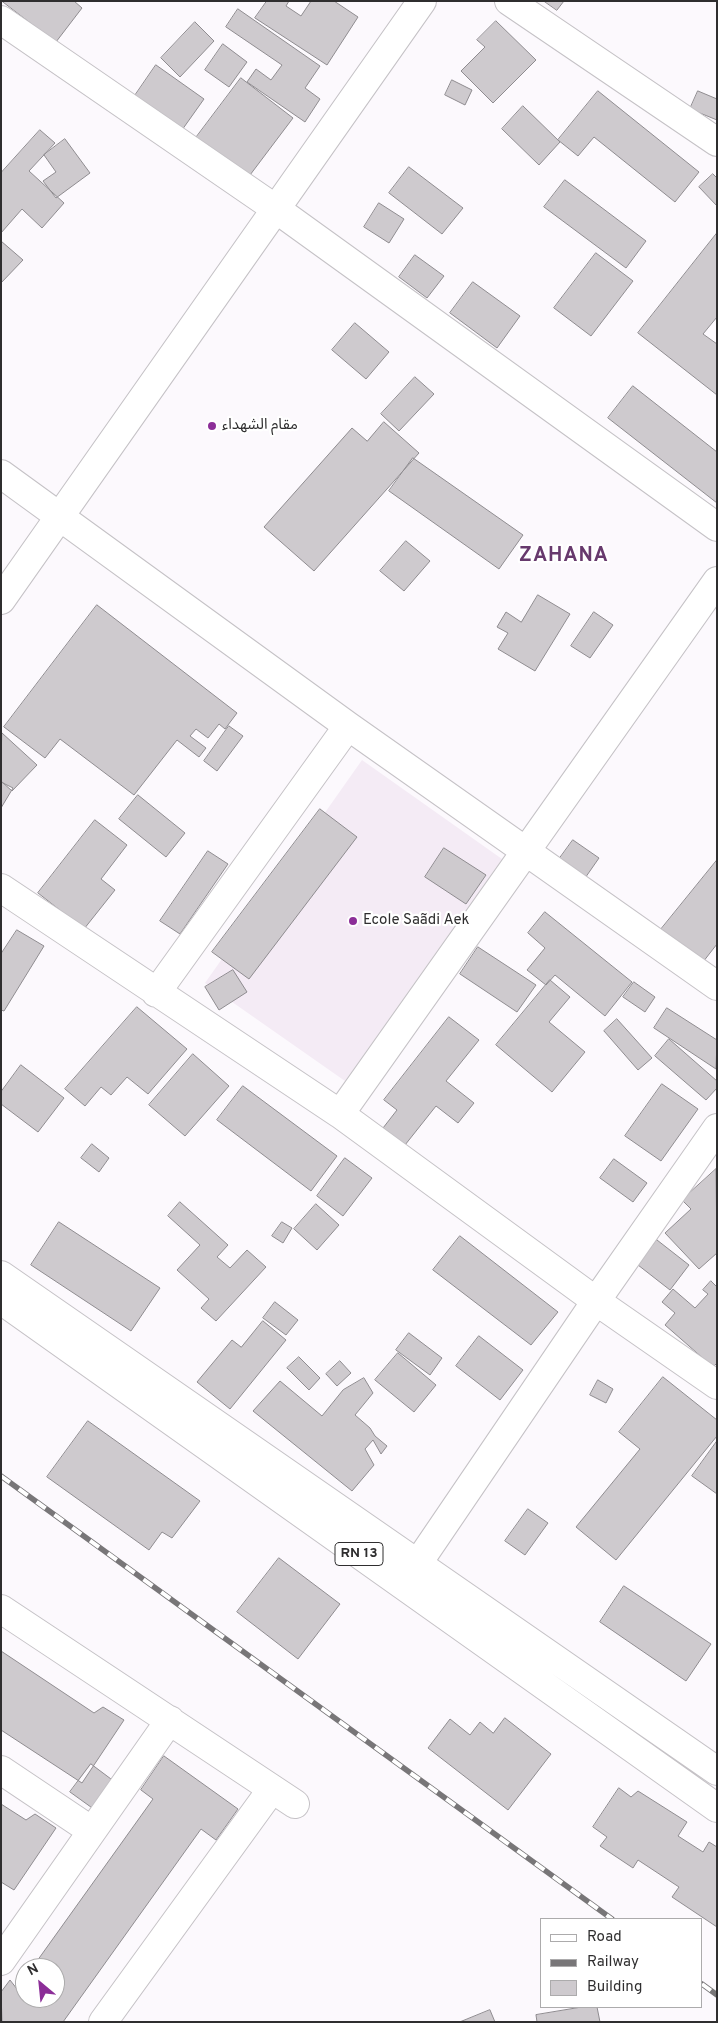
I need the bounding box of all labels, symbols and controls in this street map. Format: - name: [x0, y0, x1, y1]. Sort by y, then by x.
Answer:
- place label: مقام الشهداء: [222, 417, 298, 435]
- marker: مقام الشهداء: [206, 420, 218, 432]
- district label: ZAHANA: [518, 545, 610, 569]
- place label: Ecole Saãdi Aek: [363, 912, 470, 930]
- marker: Ecole Saãdi Aek: [347, 915, 359, 927]
- road number: RN 13: [335, 1542, 383, 1566]
- legend: [540, 1918, 703, 2008]
- text: Road: [587, 1928, 622, 1947]
- text: Railway: [587, 1953, 639, 1972]
- north arrow: [15, 1958, 65, 2008]
- text: N: [25, 1960, 42, 1980]
- text: Building: [587, 1978, 642, 1997]

